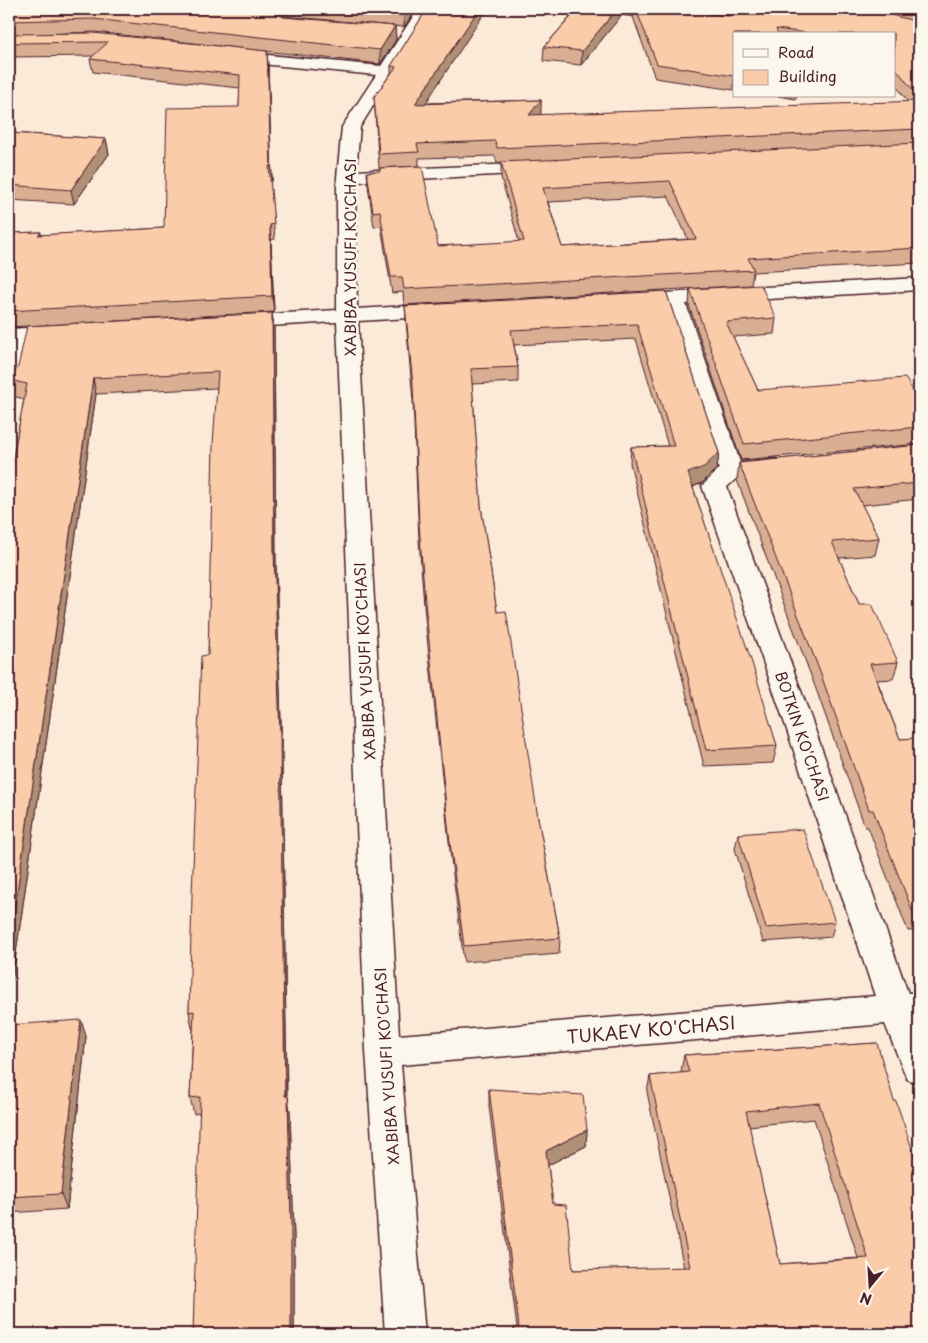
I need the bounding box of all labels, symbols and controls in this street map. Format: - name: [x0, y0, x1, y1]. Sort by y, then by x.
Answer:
- legend: [733, 32, 896, 98]
- text: Road: [778, 40, 814, 63]
- text: Building: [778, 64, 837, 87]
- street label: XABIBA YUSUFI KO'CHASI: [338, 158, 361, 356]
- street label: XABIBA YUSUFI KO'CHASI: [347, 562, 381, 760]
- street label: BOTKIN KO'CHASI: [770, 668, 836, 804]
- street label: XABIBA YUSUFI KO'CHASI: [368, 967, 404, 1165]
- street label: TUKAEV KO'CHASI: [566, 1008, 736, 1050]
- north arrow: [846, 1260, 896, 1310]
- text: N: [857, 1287, 874, 1311]

